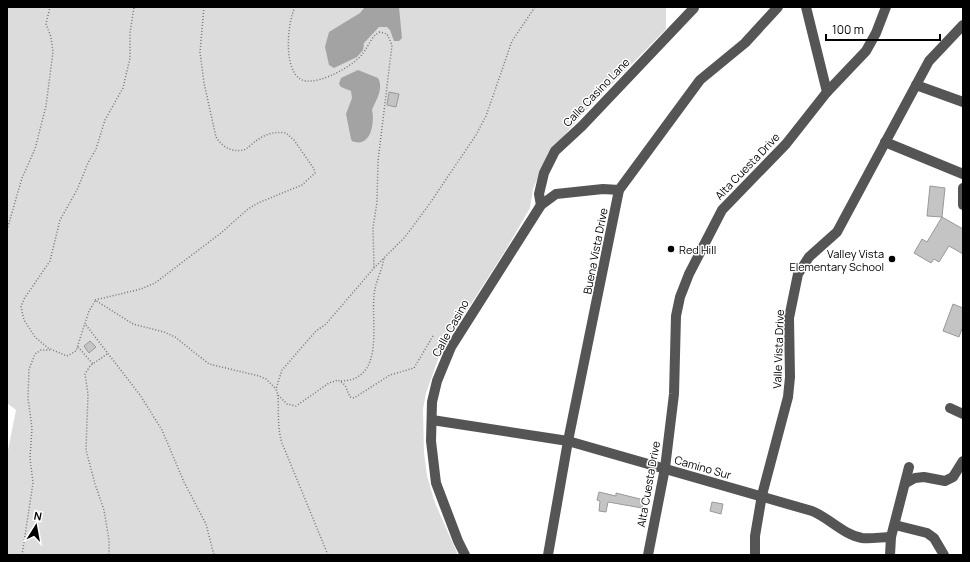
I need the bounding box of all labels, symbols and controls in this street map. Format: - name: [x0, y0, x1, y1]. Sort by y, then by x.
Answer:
- scale bar: [826, 16, 940, 42]
- text: 100 m: [832, 21, 864, 38]
- street label: Calle Casino Lane: [559, 54, 633, 130]
- street label: Alta Cuesta Drive: [711, 129, 783, 203]
- street label: Buena Vista Drive: [579, 206, 611, 295]
- place label: Red Hill: [679, 242, 716, 257]
- marker: Red Hill: [666, 244, 676, 254]
- place label: Valley Vista Elementary School: [789, 246, 884, 274]
- marker: Valley Vista Elementary School: [887, 254, 897, 264]
- street label: Calle Casino: [428, 296, 472, 359]
- street label: Valle Vista Drive: [769, 309, 787, 389]
- street label: Alta Cuesta Drive: [633, 439, 663, 528]
- street label: Camino Sur: [673, 452, 733, 482]
- north arrow: [16, 506, 56, 546]
- text: N: [33, 508, 43, 524]

